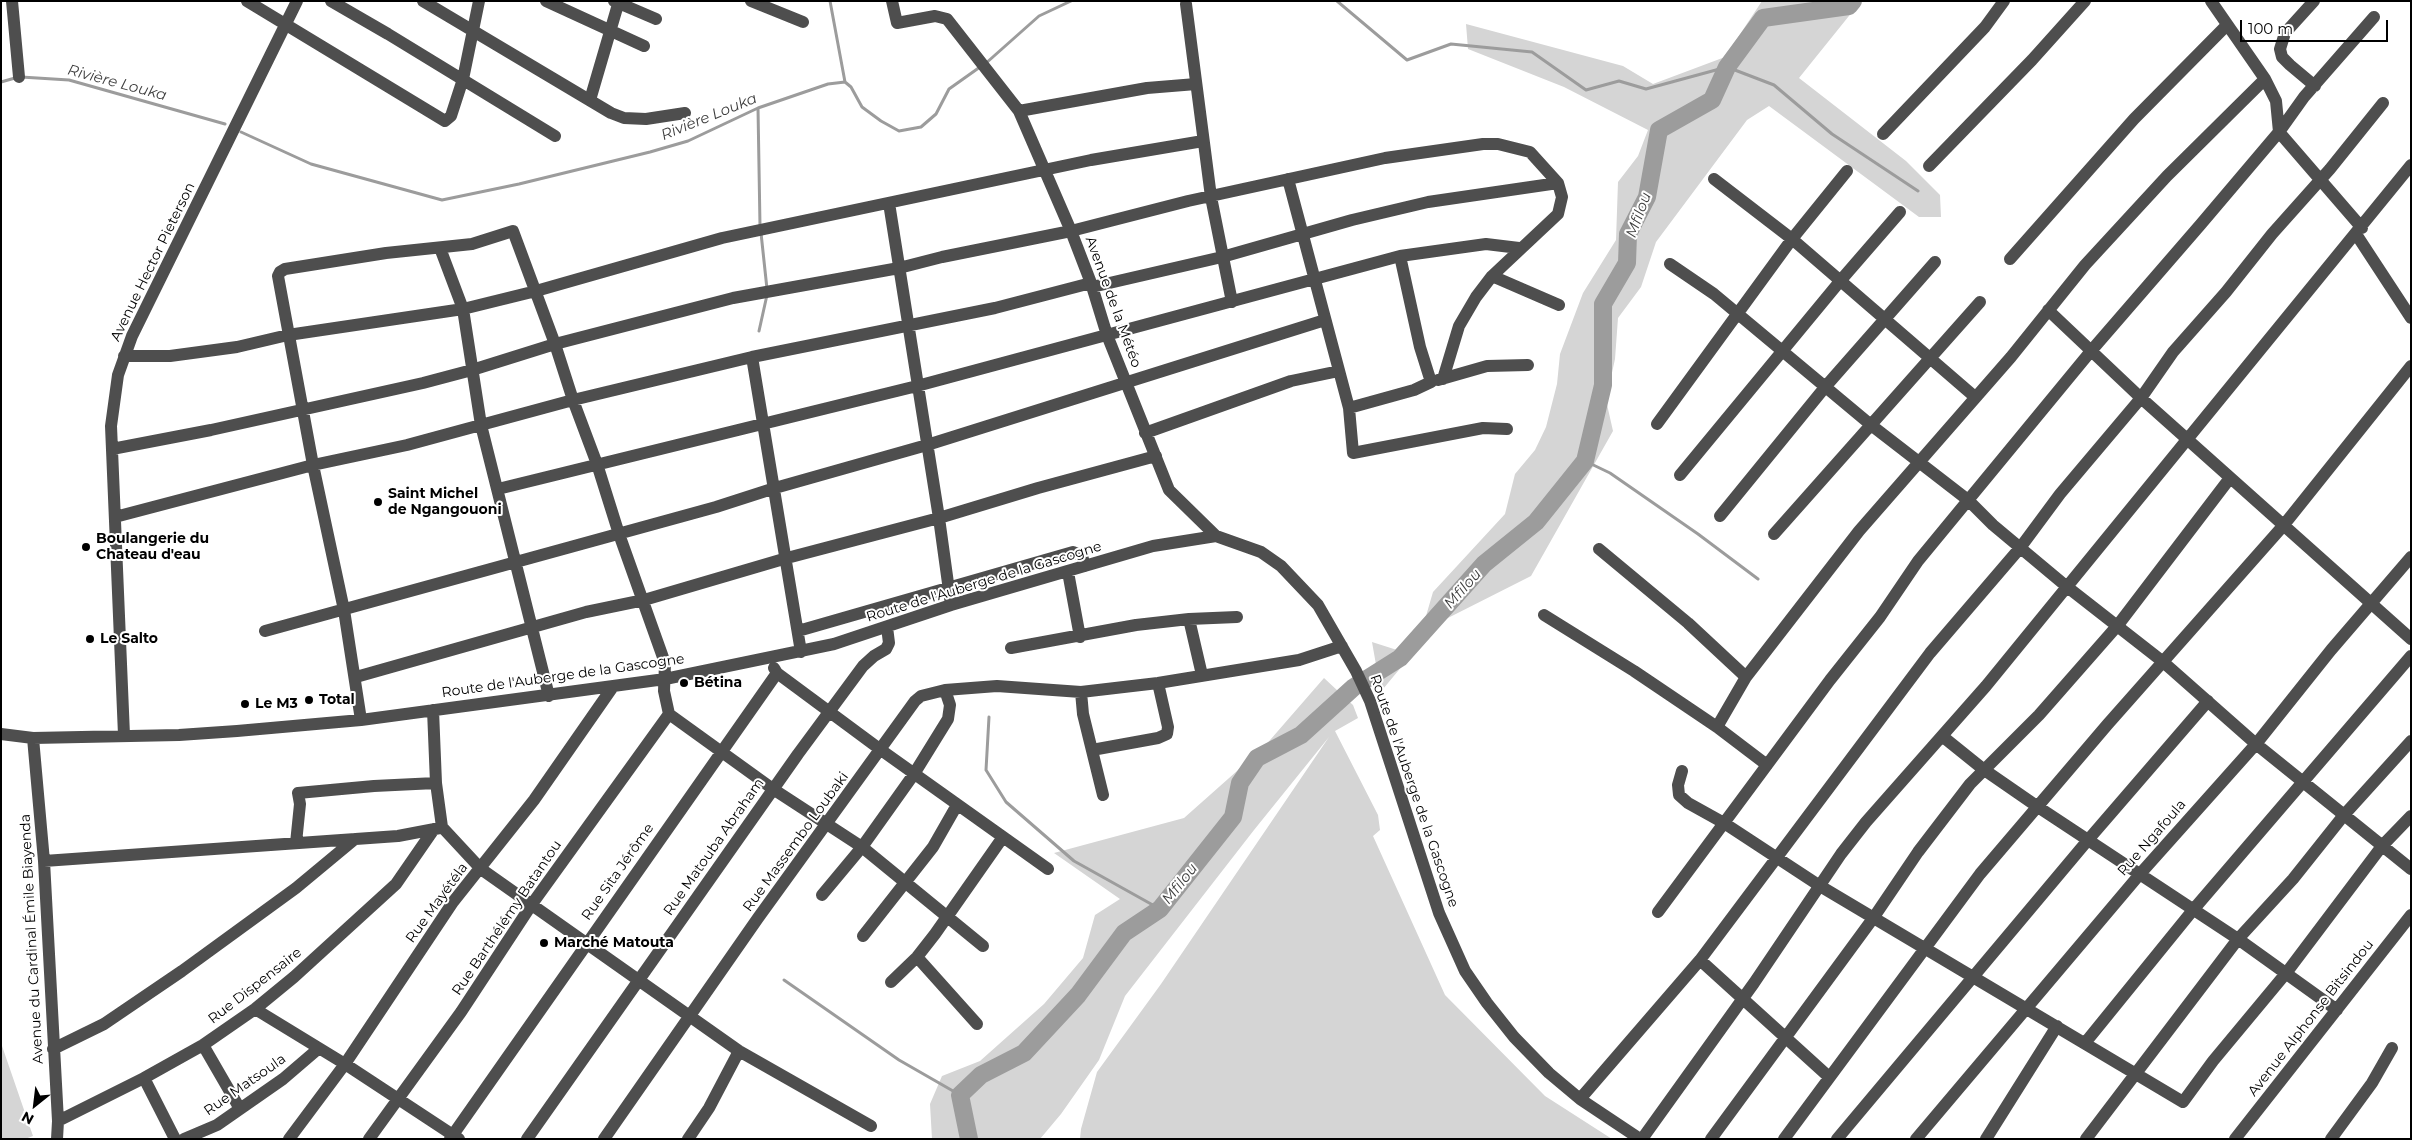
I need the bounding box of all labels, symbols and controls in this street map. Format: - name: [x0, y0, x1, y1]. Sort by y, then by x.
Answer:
- scale bar: [2242, 10, 2390, 42]
- text: 100 m: [2248, 19, 2293, 38]
- water label: Rivière Louka: [65, 61, 169, 105]
- water label: Rivière Louka: [658, 90, 760, 144]
- street label: Avenue Hector Pieterson: [107, 180, 199, 344]
- water label: Mfilou: [1623, 190, 1655, 240]
- street label: Avenue de la Météo: [1081, 234, 1145, 370]
- place label: Saint Michel de Ngangouoni: [388, 486, 502, 518]
- marker: Saint Michel de Ngangouoni: [372, 496, 384, 508]
- place label: Boulangerie du Chateau d'eau: [96, 531, 209, 564]
- street label: Route de l'Auberge de la Gascogne: [864, 538, 1104, 626]
- marker: Boulangerie du Chateau d'eau: [80, 541, 92, 553]
- water label: Mfilou: [1441, 566, 1485, 612]
- place label: Le Salto: [100, 631, 158, 647]
- marker: Le Salto: [84, 633, 96, 645]
- street label: Route de l'Auberge de la Gascogne: [440, 651, 686, 701]
- street label: Route de l'Auberge de la Gascogne: [1366, 672, 1462, 910]
- place label: Bétina: [694, 675, 742, 691]
- marker: Bétina: [678, 677, 690, 689]
- place label: Total: [319, 692, 355, 708]
- marker: Total: [303, 694, 315, 706]
- place label: Le M3: [255, 696, 298, 712]
- marker: Le M3: [239, 698, 251, 710]
- street label: Rue Massembo Loubaki: [740, 769, 852, 915]
- street label: Rue Matouba Abraham: [660, 775, 768, 919]
- street label: Rue Ngafoula: [2114, 796, 2190, 880]
- street label: Avenue du Cardinal Émile Biayenda: [17, 814, 47, 1064]
- street label: Rue Sita Jérôme: [578, 820, 658, 924]
- street label: Rue Barthélémy Batantou: [449, 837, 565, 999]
- street label: Rue Mayétéla: [402, 860, 472, 946]
- water label: Mfilou: [1158, 860, 1202, 908]
- place label: Marché Matouta: [554, 935, 674, 951]
- street label: Avenue Alphonse Bitsindou: [2245, 936, 2377, 1100]
- marker: Marché Matouta: [538, 937, 550, 949]
- street label: Rue Dispensaire: [205, 944, 305, 1028]
- street label: Rue Matsoula: [201, 1051, 289, 1119]
- north arrow: [10, 1080, 60, 1130]
- text: N: [18, 1108, 37, 1129]

